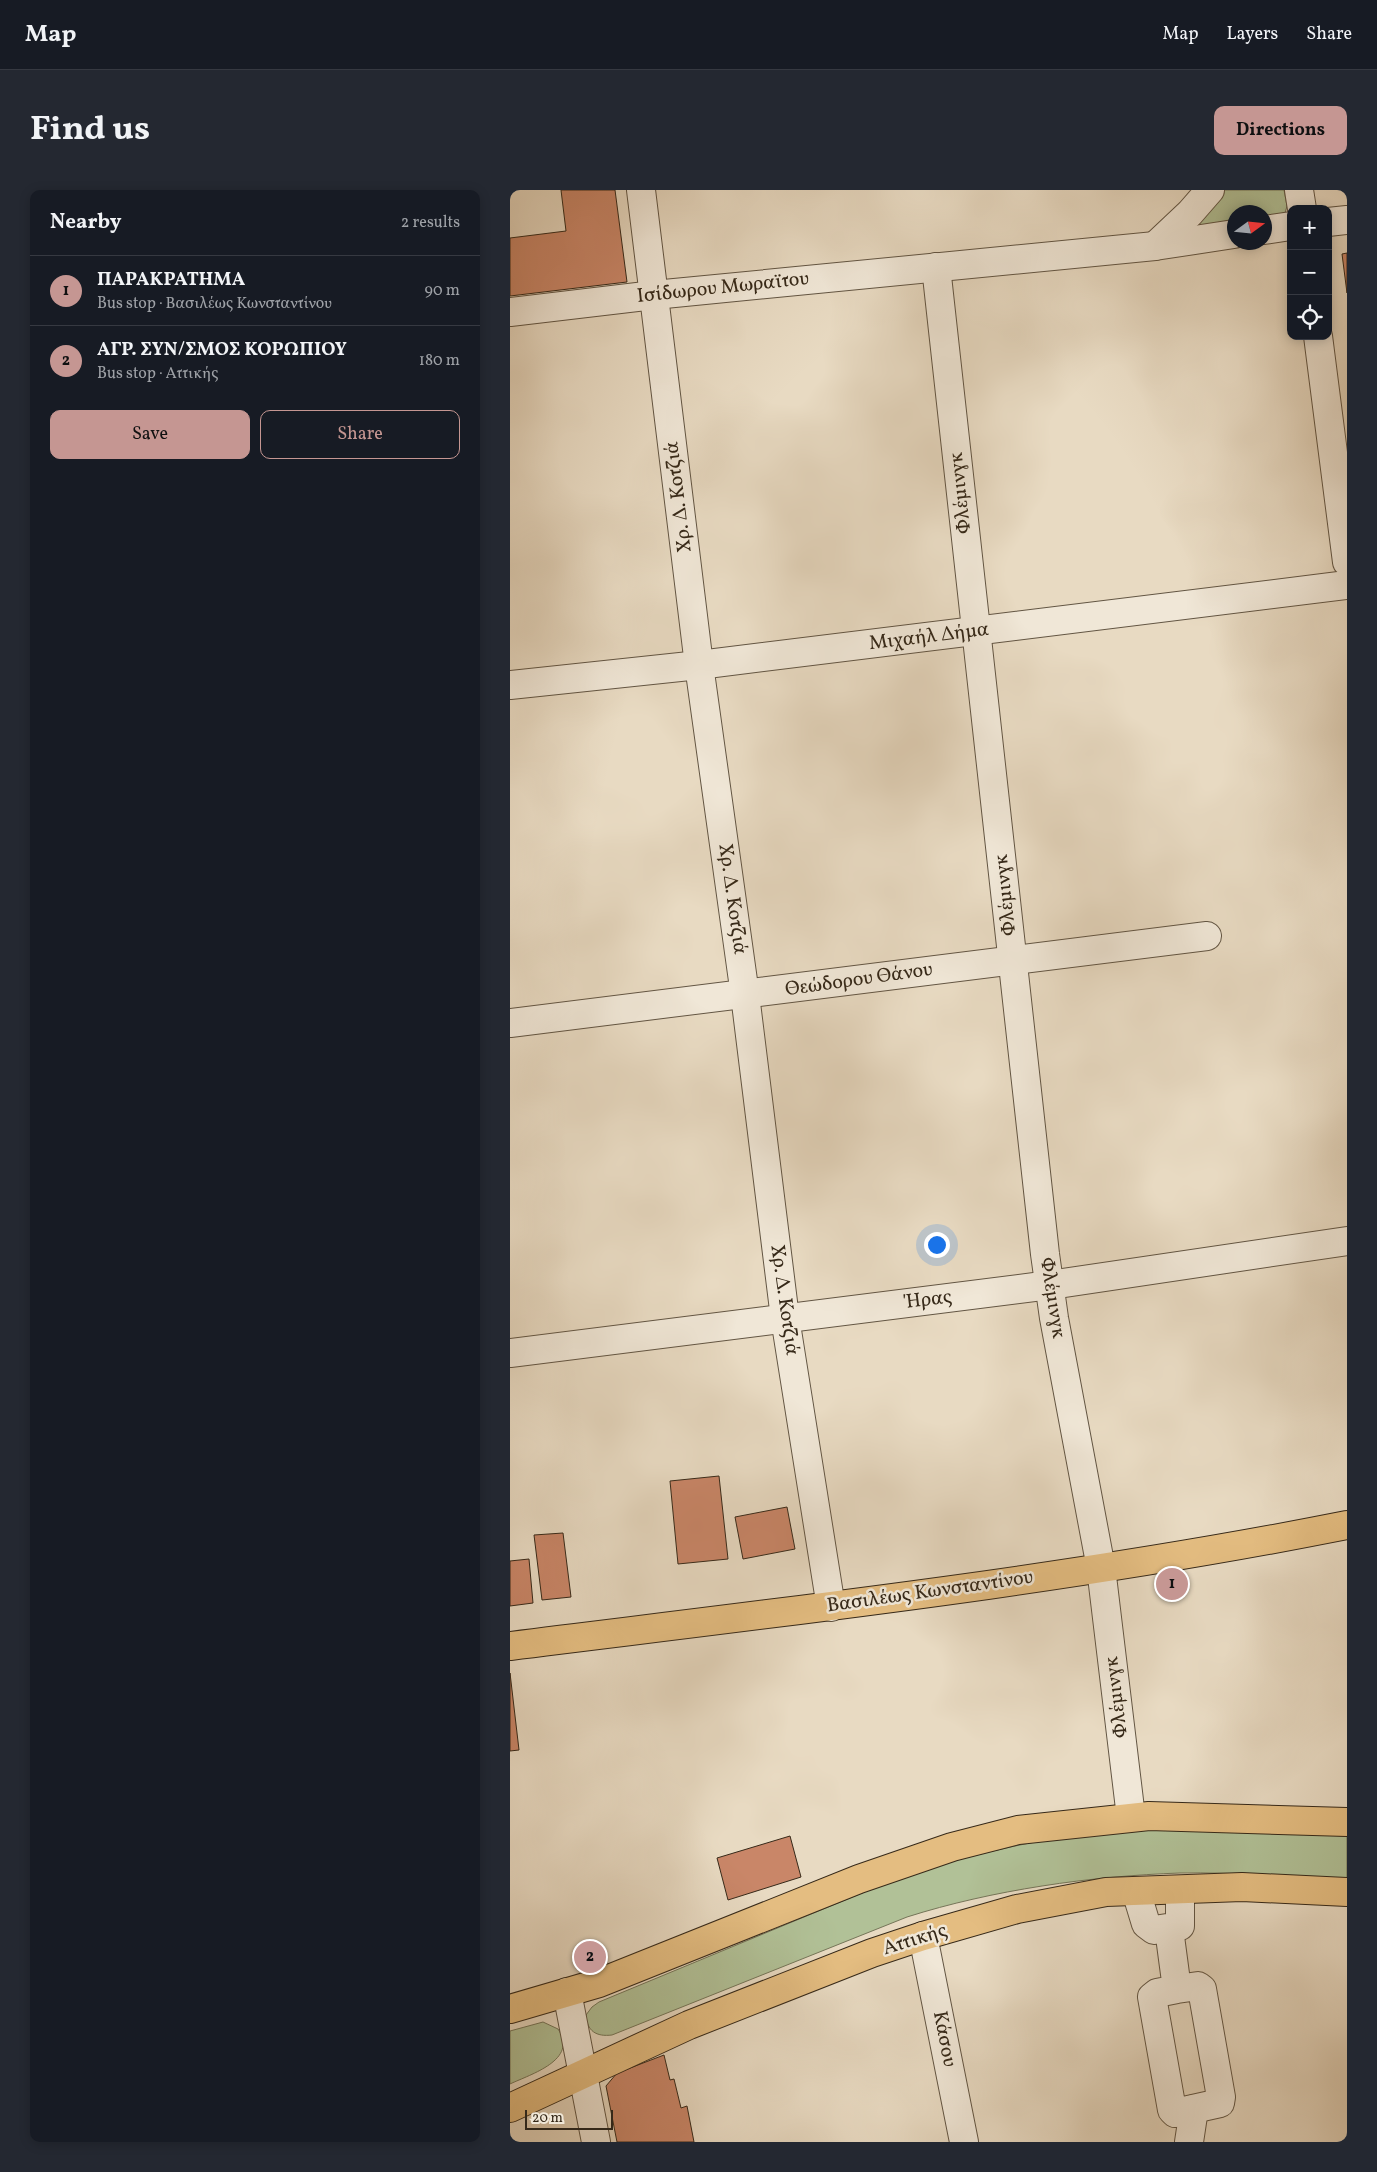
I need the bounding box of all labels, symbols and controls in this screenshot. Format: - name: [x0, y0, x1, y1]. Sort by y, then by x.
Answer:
- text: Map: [25, 18, 76, 52]
- text: Map: [1162, 22, 1198, 47]
- text: Layers: [1226, 22, 1278, 47]
- text: Share: [1306, 22, 1352, 47]
- text: Find us: [30, 106, 150, 154]
- button: Directions: [1214, 106, 1347, 155]
- north arrow: [1227, 205, 1272, 250]
- map controls: [1287, 205, 1332, 340]
- button: +: [1287, 205, 1332, 250]
- text: Nearby: [50, 208, 121, 237]
- text: 2 results: [401, 212, 460, 234]
- button: −: [1287, 250, 1332, 295]
- street label: Ισίδωρου Μωραϊτου: [636, 265, 810, 311]
- text: ΠΑΡΑΚΡΑΤΗΜΑ: [97, 267, 245, 293]
- text: 1: [63, 280, 69, 302]
- text: 90 m: [424, 280, 460, 302]
- text: Bus stop · Βασιλέως Κωνσταντίνου: [97, 293, 332, 315]
- button: locate: [1287, 295, 1332, 340]
- text: ΑΓΡ. ΣΥΝ/ΣΜΟΣ ΚΟΡΩΠΙΟΥ: [97, 337, 347, 363]
- text: 2: [62, 350, 70, 372]
- text: 180 m: [419, 350, 460, 372]
- text: Bus stop · Αττικής: [97, 363, 218, 385]
- button: Save: [50, 410, 250, 459]
- button: Share: [260, 410, 460, 459]
- street label: Χρ. Δ. Κοτζιά: [658, 440, 700, 554]
- street label: Φλέμινγκ: [943, 451, 979, 535]
- street label: Μιχαήλ Δήμα: [867, 616, 991, 658]
- street label: Χρ. Δ. Κοτζιά: [710, 842, 754, 956]
- street label: Φλέμινγκ: [988, 853, 1024, 937]
- street label: Θεώδορου Θάνου: [783, 956, 935, 1004]
- your location: [924, 1232, 950, 1258]
- street label: Χρ. Δ. Κοτζιά: [762, 1243, 806, 1357]
- street label: Φλέμινγκ: [1032, 1255, 1072, 1341]
- street label: Ήρας: [903, 1283, 954, 1317]
- street label: Βασιλέως Κωνσταντίνου: [825, 1564, 1035, 1620]
- pin: 1: [1156, 1565, 1188, 1603]
- street label: Φλέμινγκ: [1098, 1654, 1136, 1739]
- street label: Αττικής: [879, 1917, 951, 1963]
- pin: 2: [574, 1938, 606, 1976]
- street label: Κάσου: [925, 2009, 963, 2069]
- scale bar: [525, 2107, 612, 2130]
- text: 20 m: [532, 2109, 563, 2128]

